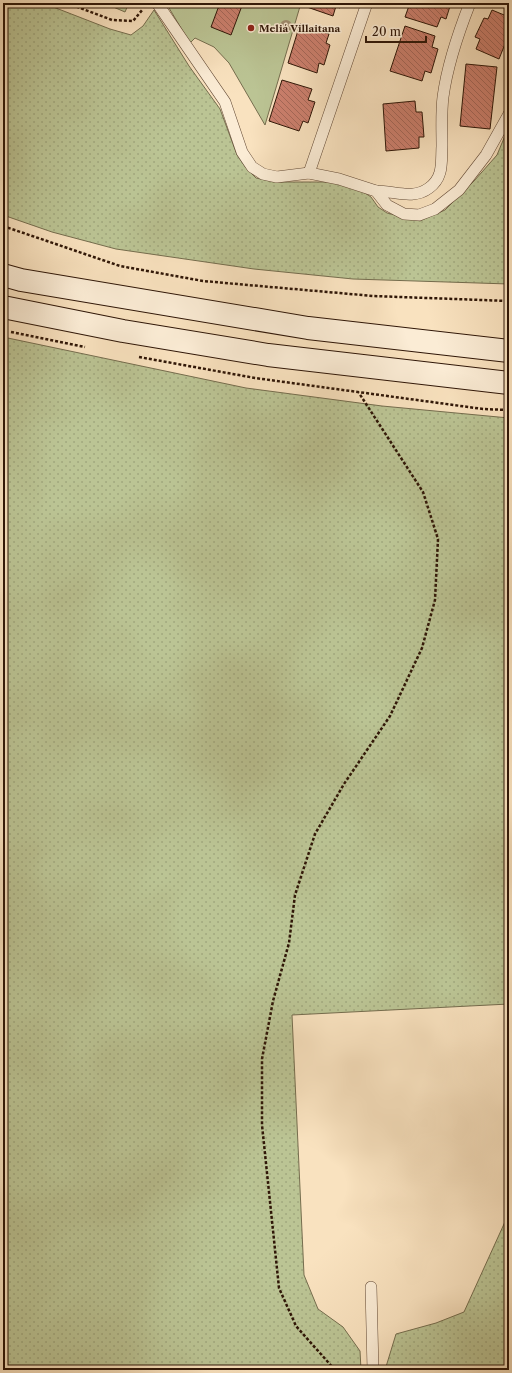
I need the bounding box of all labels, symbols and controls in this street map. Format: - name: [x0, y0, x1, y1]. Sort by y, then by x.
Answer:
- scale bar: [366, 18, 426, 44]
- place label: Meliá Villaitana: [259, 22, 341, 35]
- marker: Meliá Villaitana: [246, 23, 256, 33]
- text: 20 m: [372, 24, 401, 39]

